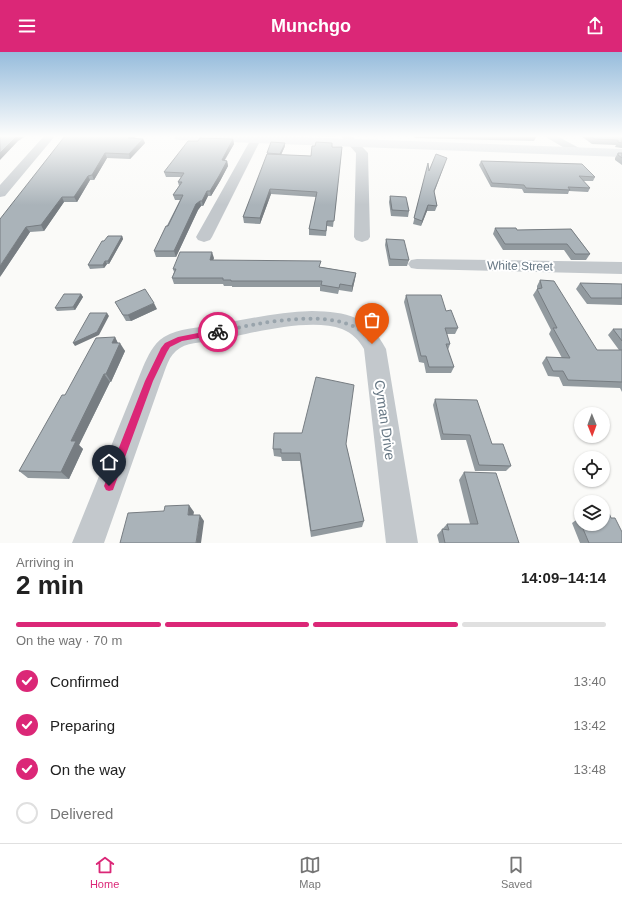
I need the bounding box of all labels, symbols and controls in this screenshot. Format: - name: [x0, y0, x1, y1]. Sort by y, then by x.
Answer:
- icon: menu: [16, 15, 38, 37]
- icon: share: [584, 15, 606, 37]
- text: Munchgo: [271, 16, 351, 36]
- street label: White Street: [487, 258, 554, 274]
- pin: [355, 303, 389, 344]
- icon: bag: [361, 309, 383, 331]
- courier: [198, 312, 238, 352]
- icon: bike: [207, 321, 229, 343]
- street label: Cyman Drive: [371, 379, 399, 461]
- north arrow: [574, 407, 610, 443]
- map controls: [574, 407, 610, 531]
- pin: [92, 445, 126, 486]
- icon: home: [98, 451, 120, 473]
- button: locate: [574, 451, 610, 487]
- button: layers: [574, 495, 610, 531]
- text: Arriving in: [16, 555, 74, 570]
- text: 14:09–14:14: [521, 569, 606, 586]
- text: 2 min: [16, 570, 84, 600]
- text: On the way · 70 m: [16, 633, 122, 648]
- icon: check: [16, 670, 38, 692]
- text: Confirmed: [50, 673, 119, 690]
- text: 13:40: [573, 674, 606, 689]
- icon: check: [16, 714, 38, 736]
- text: Preparing: [50, 717, 115, 734]
- text: 13:42: [573, 718, 606, 733]
- icon: check: [16, 758, 38, 780]
- text: On the way: [50, 761, 126, 778]
- text: 13:48: [573, 762, 606, 777]
- text: Delivered: [50, 805, 113, 822]
- tab: Home: [90, 854, 119, 890]
- tab: Map: [299, 854, 321, 890]
- tab: Saved: [501, 854, 532, 890]

